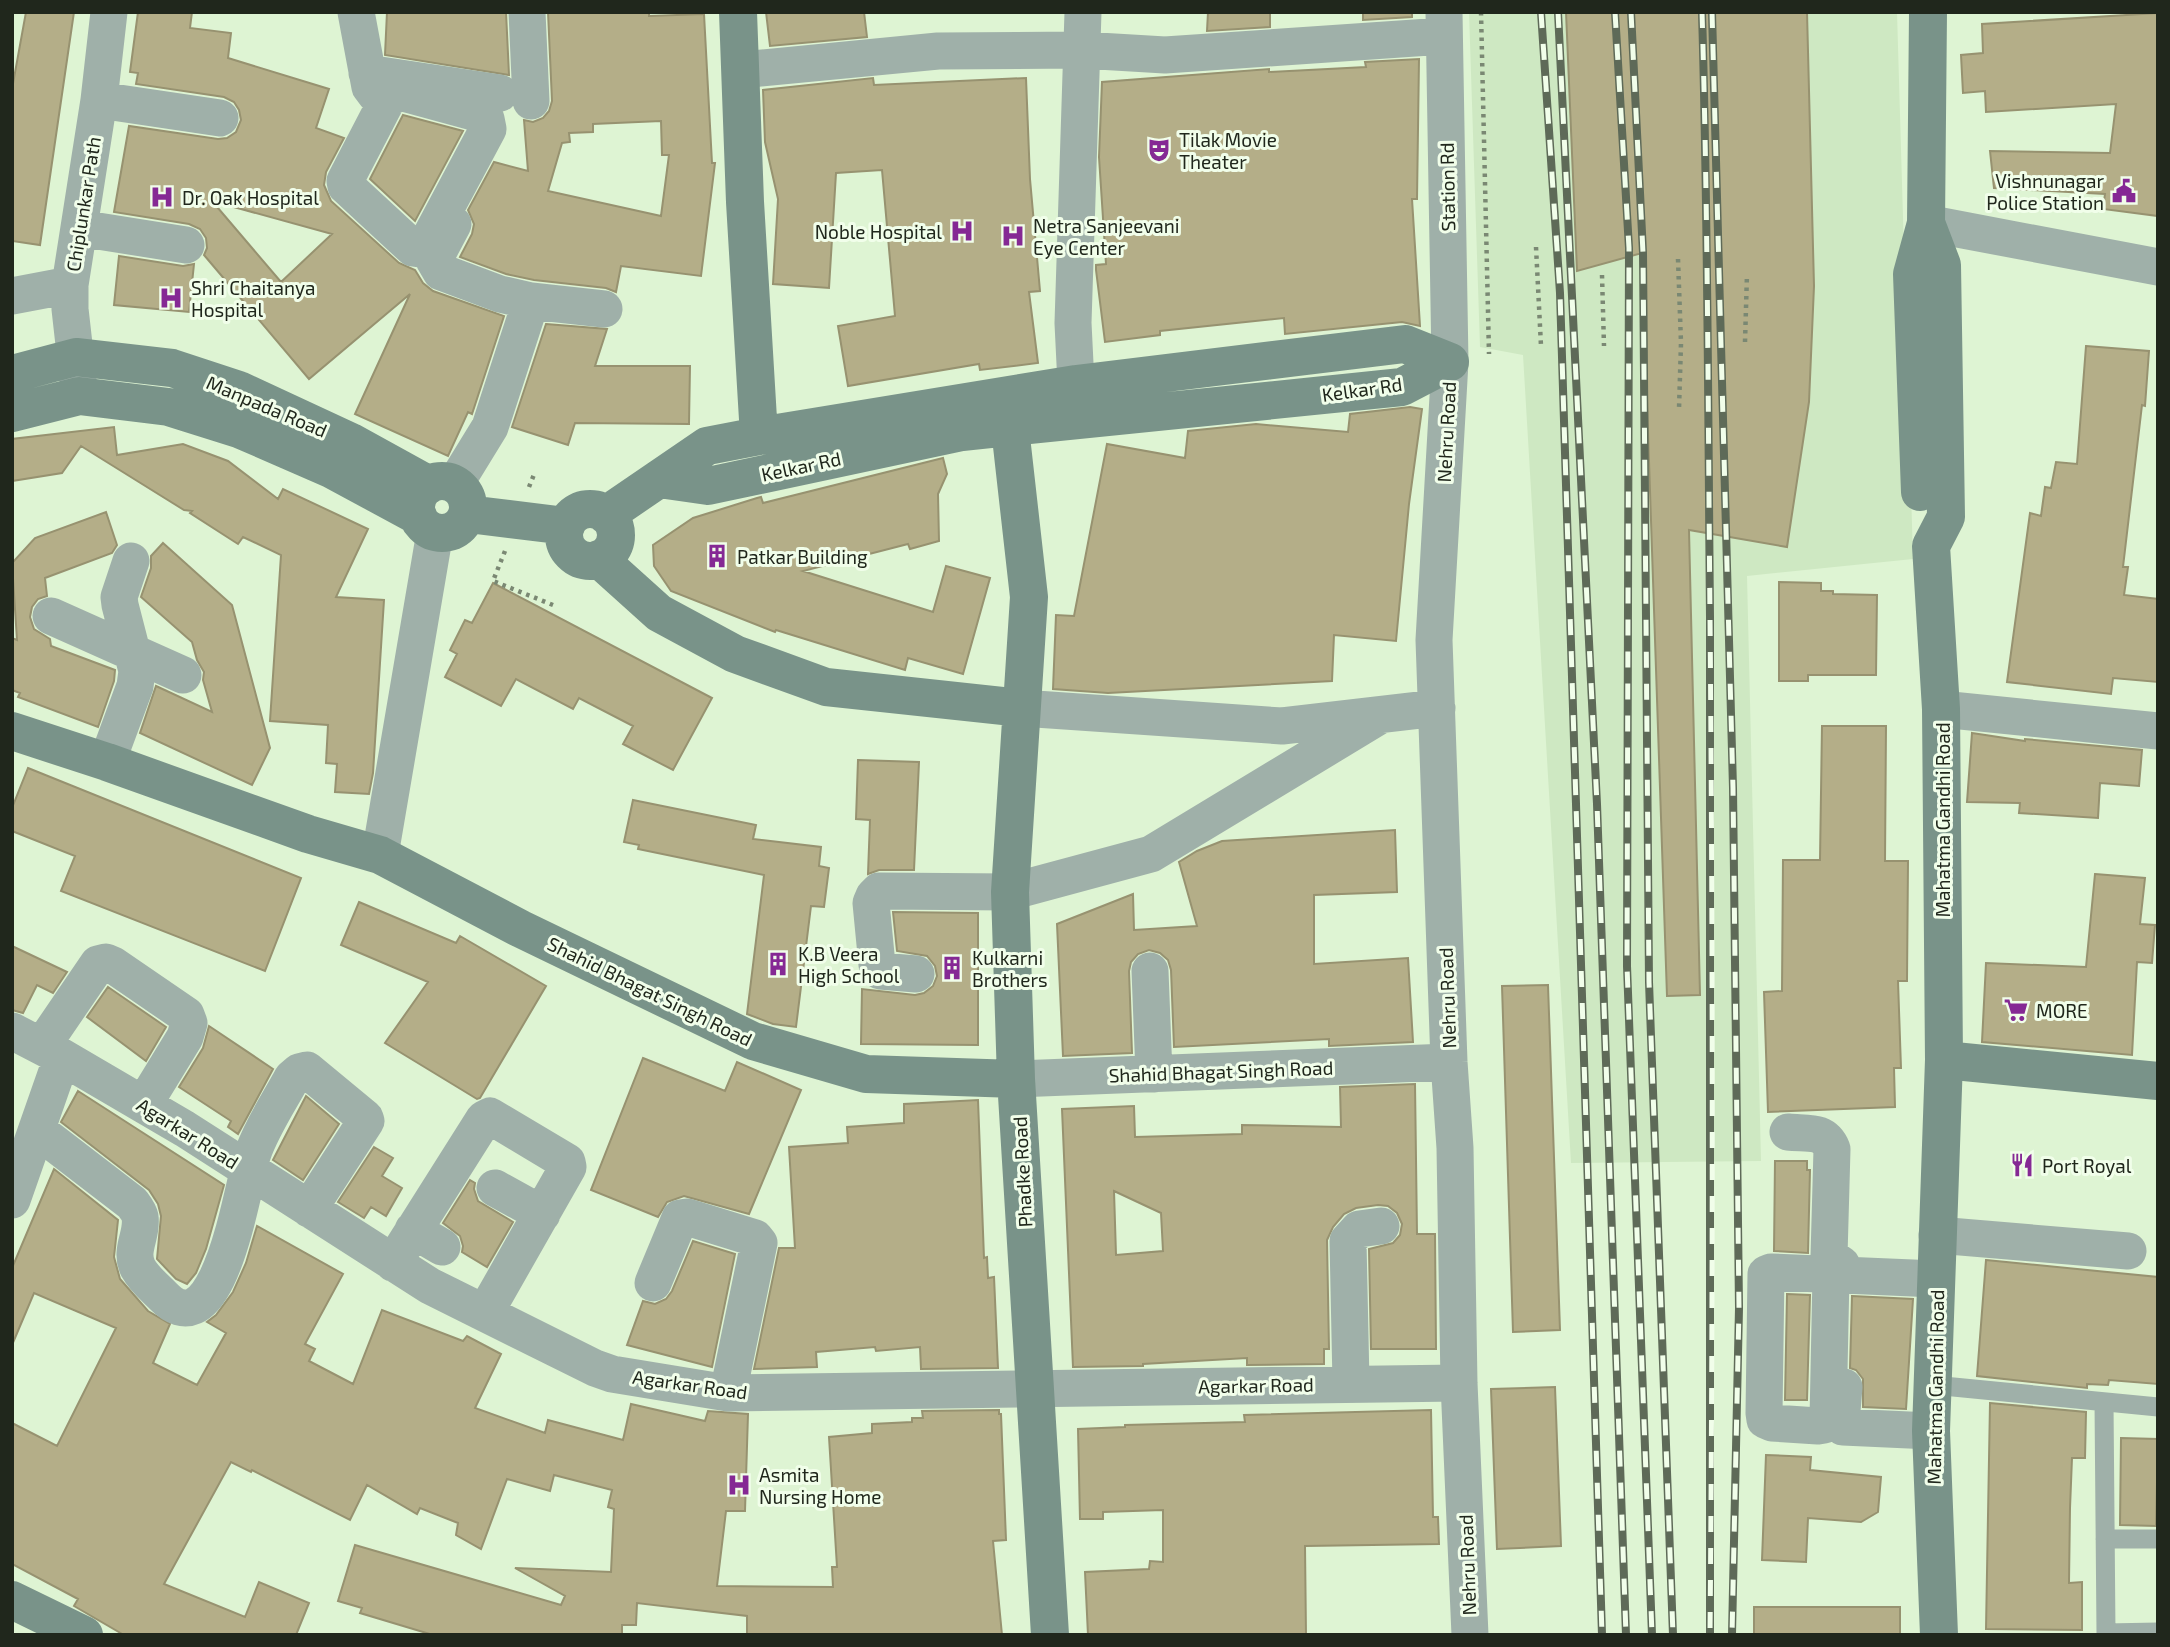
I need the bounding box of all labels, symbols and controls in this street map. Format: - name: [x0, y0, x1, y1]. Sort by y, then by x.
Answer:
- place label: Tilak Movie Theater: [1179, 128, 1277, 173]
- street label: Chiplunkar Path: [61, 135, 105, 273]
- theatre icon: Tilak Movie Theater: [1145, 136, 1173, 164]
- street label: Station Rd: [1435, 142, 1459, 232]
- place label: Vishnunagar Police Station: [1986, 169, 2104, 214]
- public building icon: Vishnunagar Police Station: [2110, 177, 2138, 205]
- hospital icon: Dr. Oak Hospital: [148, 183, 176, 211]
- place label: Dr. Oak Hospital: [182, 186, 319, 209]
- place label: Netra Sanjeevani Eye Center: [1033, 214, 1180, 259]
- hospital icon: Noble Hospital: [948, 217, 976, 245]
- place label: Noble Hospital: [815, 220, 942, 243]
- hospital icon: Netra Sanjeevani Eye Center: [999, 222, 1027, 250]
- place label: Shri Chaitanya Hospital: [191, 276, 315, 321]
- hospital icon: Shri Chaitanya Hospital: [157, 284, 185, 312]
- street label: Manpada Road: [203, 370, 331, 442]
- street label: Kelkar Rd: [1320, 372, 1404, 406]
- street label: Nehru Road: [1432, 381, 1460, 483]
- street label: Kelkar Rd: [759, 446, 843, 486]
- building icon: Patkar Building: [703, 542, 731, 570]
- place label: Patkar Building: [737, 545, 868, 568]
- street label: Mahatma Gandhi Road: [1931, 722, 1954, 918]
- street label: Shahid Bhagat Singh Road: [544, 931, 756, 1051]
- place label: K.B Veera High School: [798, 942, 900, 987]
- place label: Kulkarni Brothers: [972, 946, 1048, 991]
- street label: Nehru Road: [1434, 947, 1460, 1049]
- building icon: K.B Veera High School: [764, 950, 792, 978]
- building icon: Kulkarni Brothers: [938, 954, 966, 982]
- supermarket icon: MORE: [2002, 996, 2030, 1024]
- place label: MORE: [2036, 999, 2088, 1022]
- street label: Shahid Bhagat Singh Road: [1108, 1056, 1334, 1086]
- street label: Agarkar Road: [133, 1093, 243, 1173]
- street label: Phadke Road: [1008, 1116, 1036, 1228]
- restaurant icon: Port Royal: [2008, 1151, 2036, 1179]
- place label: Port Royal: [2042, 1154, 2132, 1177]
- street label: Mahatma Gandhi Road: [1922, 1289, 1948, 1485]
- street label: Agarkar Road: [631, 1365, 749, 1403]
- street label: Agarkar Road: [1198, 1372, 1314, 1398]
- place label: Asmita Nursing Home: [759, 1463, 881, 1508]
- hospital icon: Asmita Nursing Home: [725, 1471, 753, 1499]
- street label: Nehru Road: [1454, 1514, 1480, 1616]

